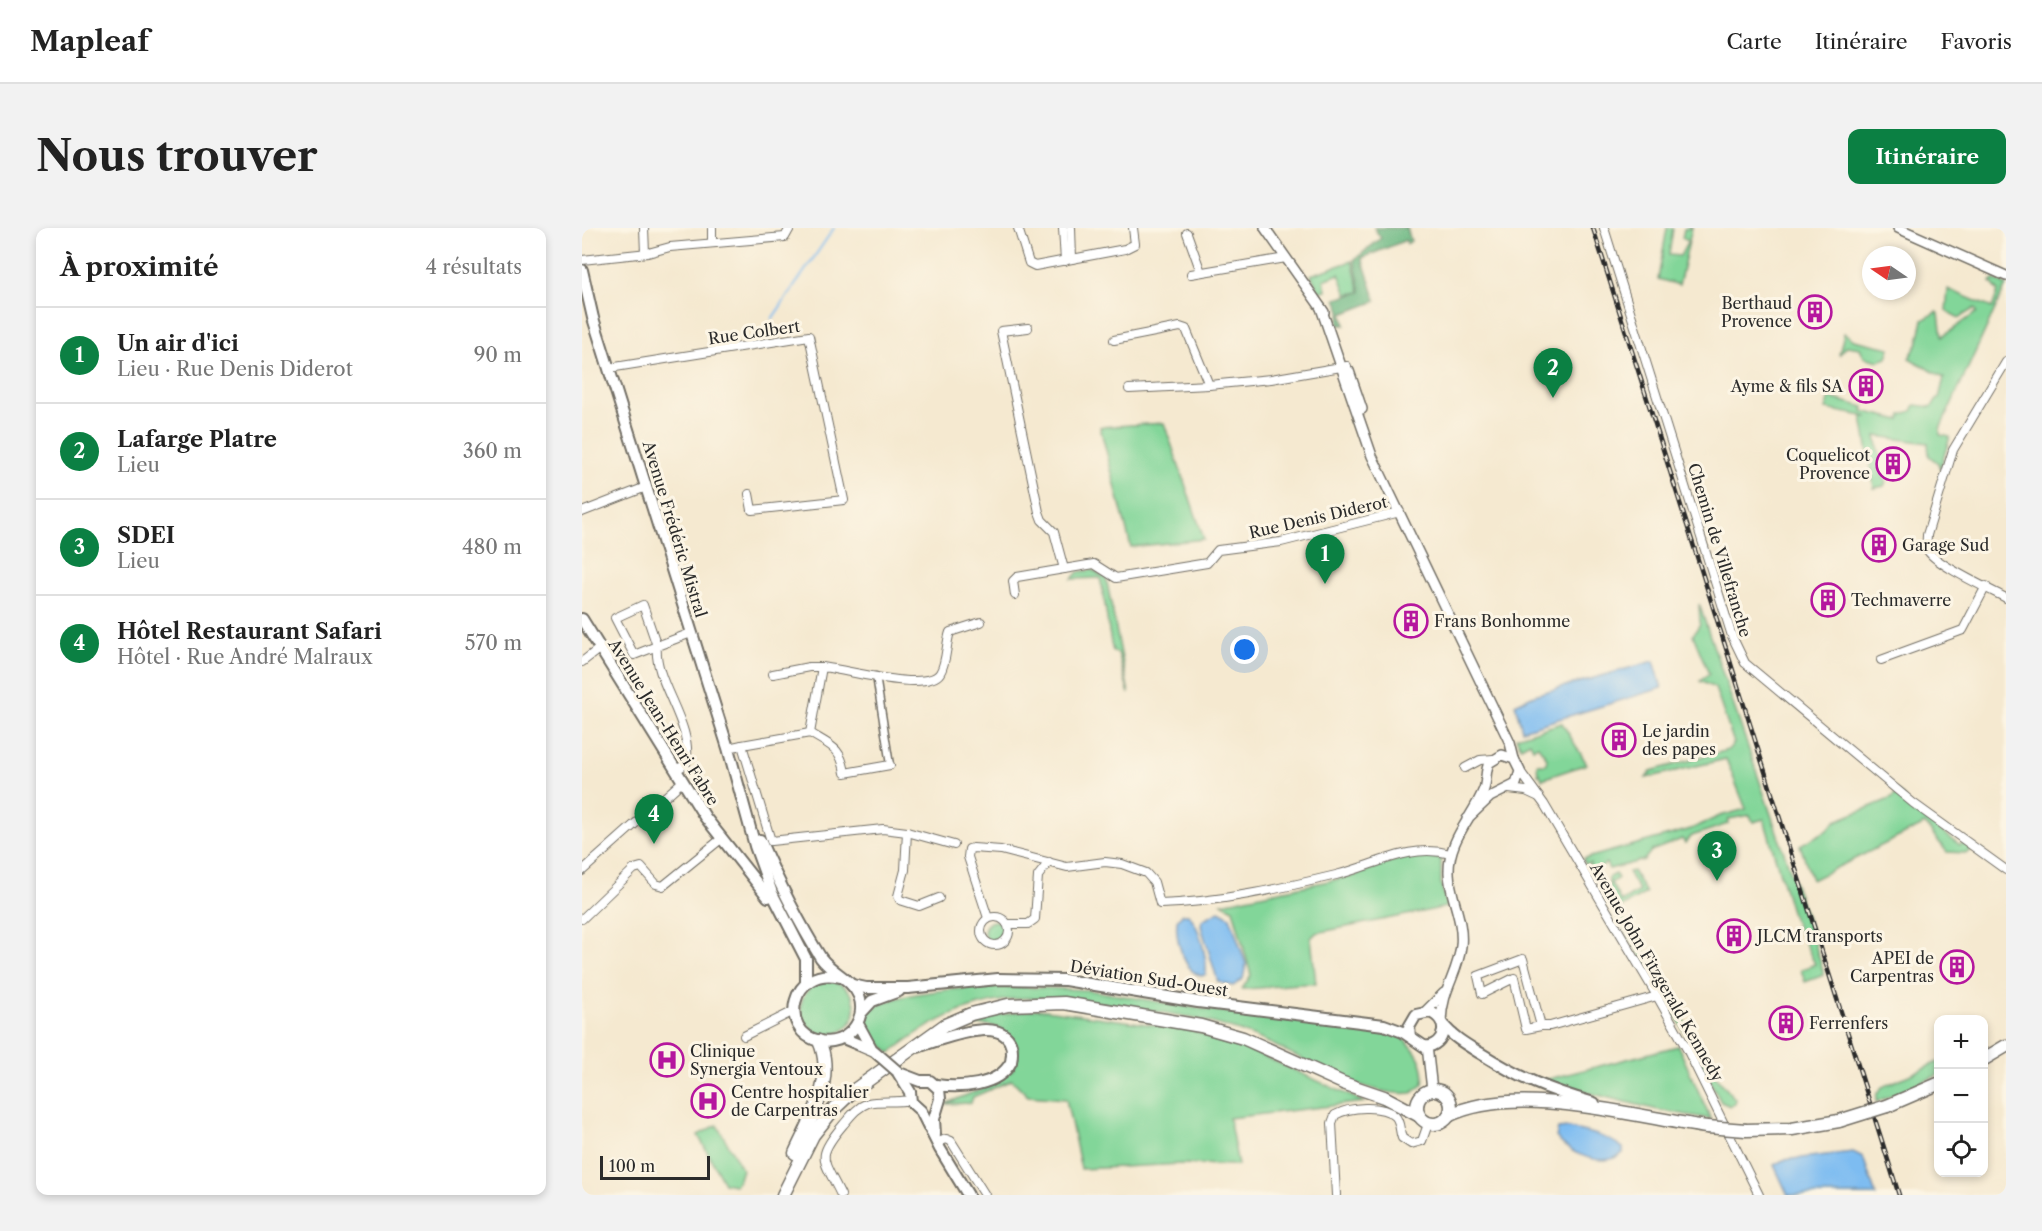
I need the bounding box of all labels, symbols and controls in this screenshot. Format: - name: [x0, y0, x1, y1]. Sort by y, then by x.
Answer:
- text: Mapleaf: [30, 24, 149, 58]
- text: Carte: [1726, 29, 1782, 54]
- text: Itinéraire: [1815, 29, 1908, 54]
- text: Favoris: [1941, 29, 2012, 54]
- button: Itinéraire: [1848, 129, 2006, 184]
- text: Nous trouver: [36, 130, 318, 182]
- north arrow: [1862, 246, 1916, 300]
- text: À proximité: [60, 251, 219, 283]
- text: 4 résultats: [425, 255, 522, 279]
- place label: Berthaud Provence: [1721, 293, 1792, 331]
- building icon: Berthaud Provence: [1797, 294, 1833, 330]
- street label: Rue Colbert: [707, 316, 802, 348]
- text: Un air d'ici: [117, 330, 239, 357]
- text: 1: [75, 343, 84, 367]
- text: 90 m: [474, 343, 522, 367]
- pin: 2: [1534, 348, 1572, 398]
- text: Lieu · Rue Denis Diderot: [117, 357, 353, 381]
- building icon: Ayme & fils SA: [1848, 368, 1884, 404]
- place label: Ayme & fils SA: [1730, 376, 1844, 396]
- text: Lafarge Platre: [117, 426, 277, 453]
- street label: Avenue Frédéric Mistral: [638, 437, 711, 620]
- text: 2: [74, 439, 85, 463]
- text: 360 m: [463, 439, 522, 463]
- place label: Coquelicot Provence: [1786, 445, 1870, 483]
- building icon: Coquelicot Provence: [1875, 446, 1911, 482]
- text: Lieu: [117, 453, 160, 477]
- street label: Chemin de Villefranche: [1684, 461, 1756, 639]
- street label: Rue Denis Diderot: [1247, 491, 1389, 543]
- text: SDEI: [117, 522, 175, 549]
- building icon: Garage Sud: [1861, 527, 1897, 563]
- pin: 1: [1306, 534, 1344, 584]
- text: 3: [74, 535, 85, 559]
- text: 480 m: [462, 535, 522, 559]
- place label: Garage Sud: [1902, 535, 1989, 555]
- text: Lieu: [117, 549, 160, 573]
- building icon: Techmaverre: [1810, 582, 1846, 618]
- place label: Techmaverre: [1851, 590, 1951, 610]
- building icon: Frans Bonhomme: [1393, 603, 1429, 639]
- place label: Frans Bonhomme: [1434, 611, 1570, 631]
- text: Hôtel Restaurant Safari: [117, 618, 382, 645]
- text: 4: [74, 631, 85, 655]
- text: 570 m: [465, 631, 522, 655]
- street label: Avenue Jean-Henri Fabre: [604, 634, 724, 809]
- your location: [1230, 635, 1259, 664]
- text: Hôtel · Rue André Malraux: [117, 645, 373, 669]
- place label: Le jardin des papes: [1642, 721, 1716, 759]
- building icon: Le jardin des papes: [1601, 722, 1637, 758]
- pin: 4: [634, 794, 674, 844]
- pin: 3: [1698, 832, 1736, 881]
- street label: Avenue John Fitzgerald Kennedy: [1585, 858, 1729, 1086]
- building icon: JLCM transports: [1716, 918, 1752, 954]
- place label: JLCM transports: [1754, 926, 1883, 946]
- place label: APEI de Carpentras: [1850, 948, 1934, 986]
- building icon: APEI de Carpentras: [1939, 949, 1975, 985]
- street label: Déviation Sud-Ouest: [1069, 956, 1230, 1000]
- building icon: Ferrenfers: [1768, 1005, 1804, 1041]
- place label: Ferrenfers: [1809, 1013, 1888, 1033]
- map controls: [1934, 1015, 1988, 1177]
- button: +: [1934, 1015, 1988, 1069]
- place label: Clinique Synergia Ventoux: [690, 1041, 824, 1079]
- hospital icon: Clinique Synergia Ventoux: [649, 1042, 685, 1078]
- button: −: [1934, 1069, 1988, 1123]
- place label: Centre hospitalier de Carpentras: [731, 1082, 869, 1120]
- hospital icon: Centre hospitalier de Carpentras: [690, 1083, 726, 1119]
- button: locate: [1934, 1123, 1988, 1177]
- scale bar: [600, 1153, 710, 1180]
- text: 100 m: [609, 1156, 655, 1176]

